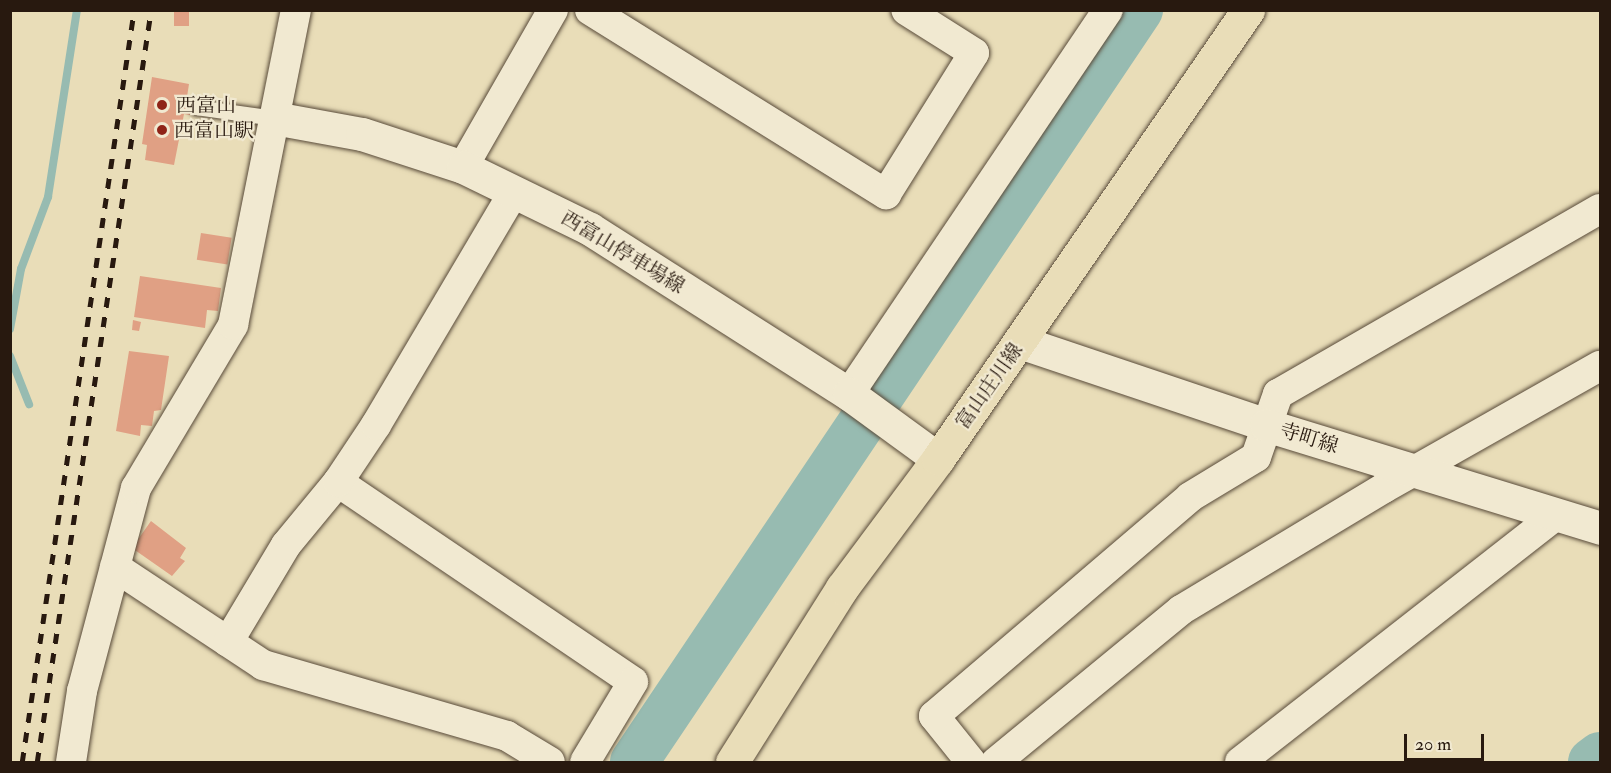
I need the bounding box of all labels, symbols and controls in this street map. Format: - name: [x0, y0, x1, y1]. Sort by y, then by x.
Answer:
- place label: 西富山: [176, 93, 236, 117]
- marker: 西富山: [153, 96, 171, 114]
- place label: 西富山駅: [174, 118, 254, 142]
- marker: 西富山駅: [155, 123, 169, 137]
- street label: 西富山停車場線: [557, 206, 689, 298]
- street label: 富山庄川線: [950, 338, 1028, 434]
- street label: 寺町線: [1277, 418, 1341, 458]
- scale bar: [1407, 722, 1486, 760]
- text: 20 m: [1415, 733, 1451, 756]

